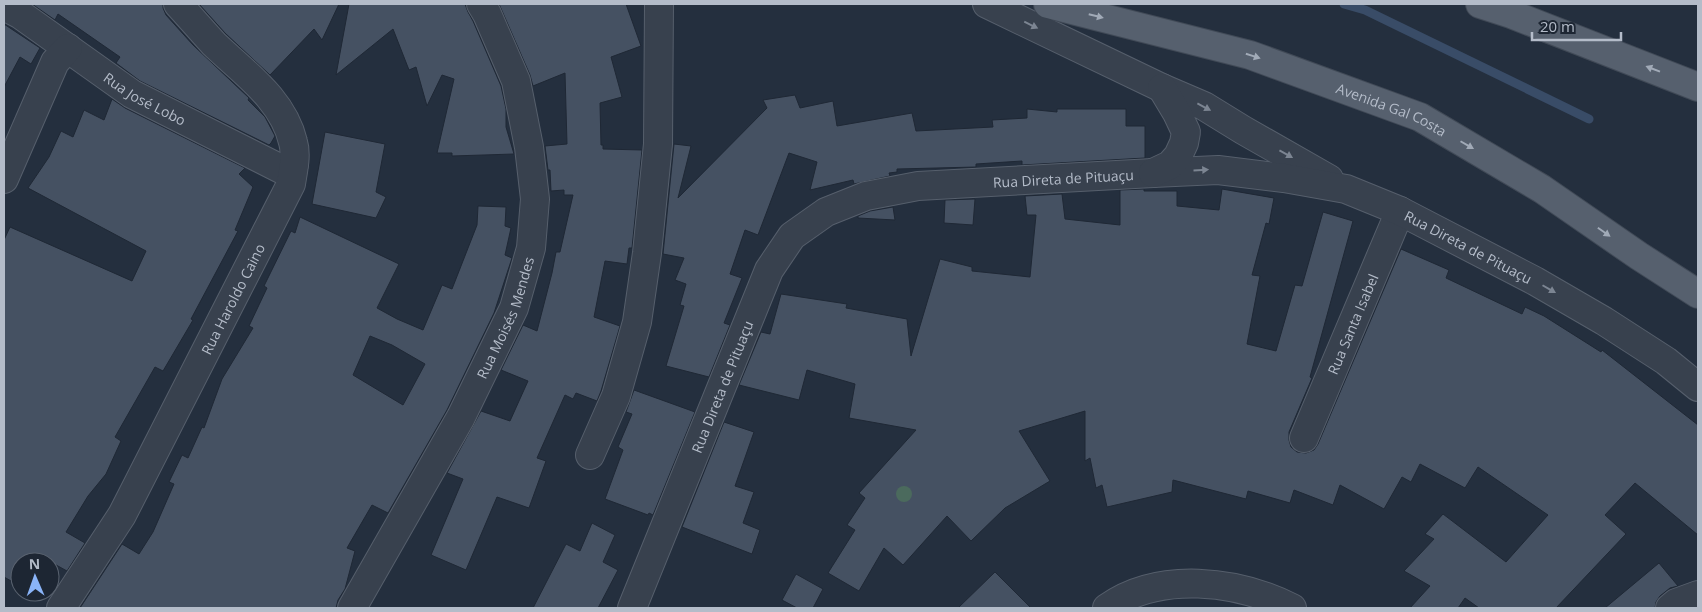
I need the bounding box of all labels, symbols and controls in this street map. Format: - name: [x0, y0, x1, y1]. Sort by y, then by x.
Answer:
- scale bar: [1532, 10, 1621, 42]
- one-way arrow: [1088, 12, 1103, 20]
- text: 20 m: [1540, 16, 1575, 36]
- one-way arrow: [1024, 21, 1038, 29]
- one-way arrow: [1246, 53, 1261, 61]
- one-way arrow: [1645, 65, 1660, 73]
- street label: Rua José Lobo: [100, 67, 189, 129]
- street label: Avenida Gal Costa: [1334, 78, 1450, 140]
- one-way arrow: [1197, 103, 1211, 111]
- one-way arrow: [1460, 141, 1475, 149]
- one-way arrow: [1278, 150, 1293, 158]
- street label: Rua Direta de Pituaçu: [992, 165, 1134, 191]
- one-way arrow: [1194, 166, 1210, 174]
- street label: Rua Direta de Pituaçu: [1401, 206, 1536, 287]
- one-way arrow: [1598, 227, 1611, 237]
- street label: Rua Haroldo Caino: [196, 240, 269, 358]
- street label: Rua Moisés Mendes: [472, 254, 538, 382]
- street label: Rua Santa Isabel: [1323, 271, 1382, 377]
- one-way arrow: [1542, 284, 1555, 293]
- street label: Rua Direta de Pituaçu: [686, 318, 757, 455]
- north arrow: [10, 552, 60, 602]
- text: N: [29, 554, 41, 573]

